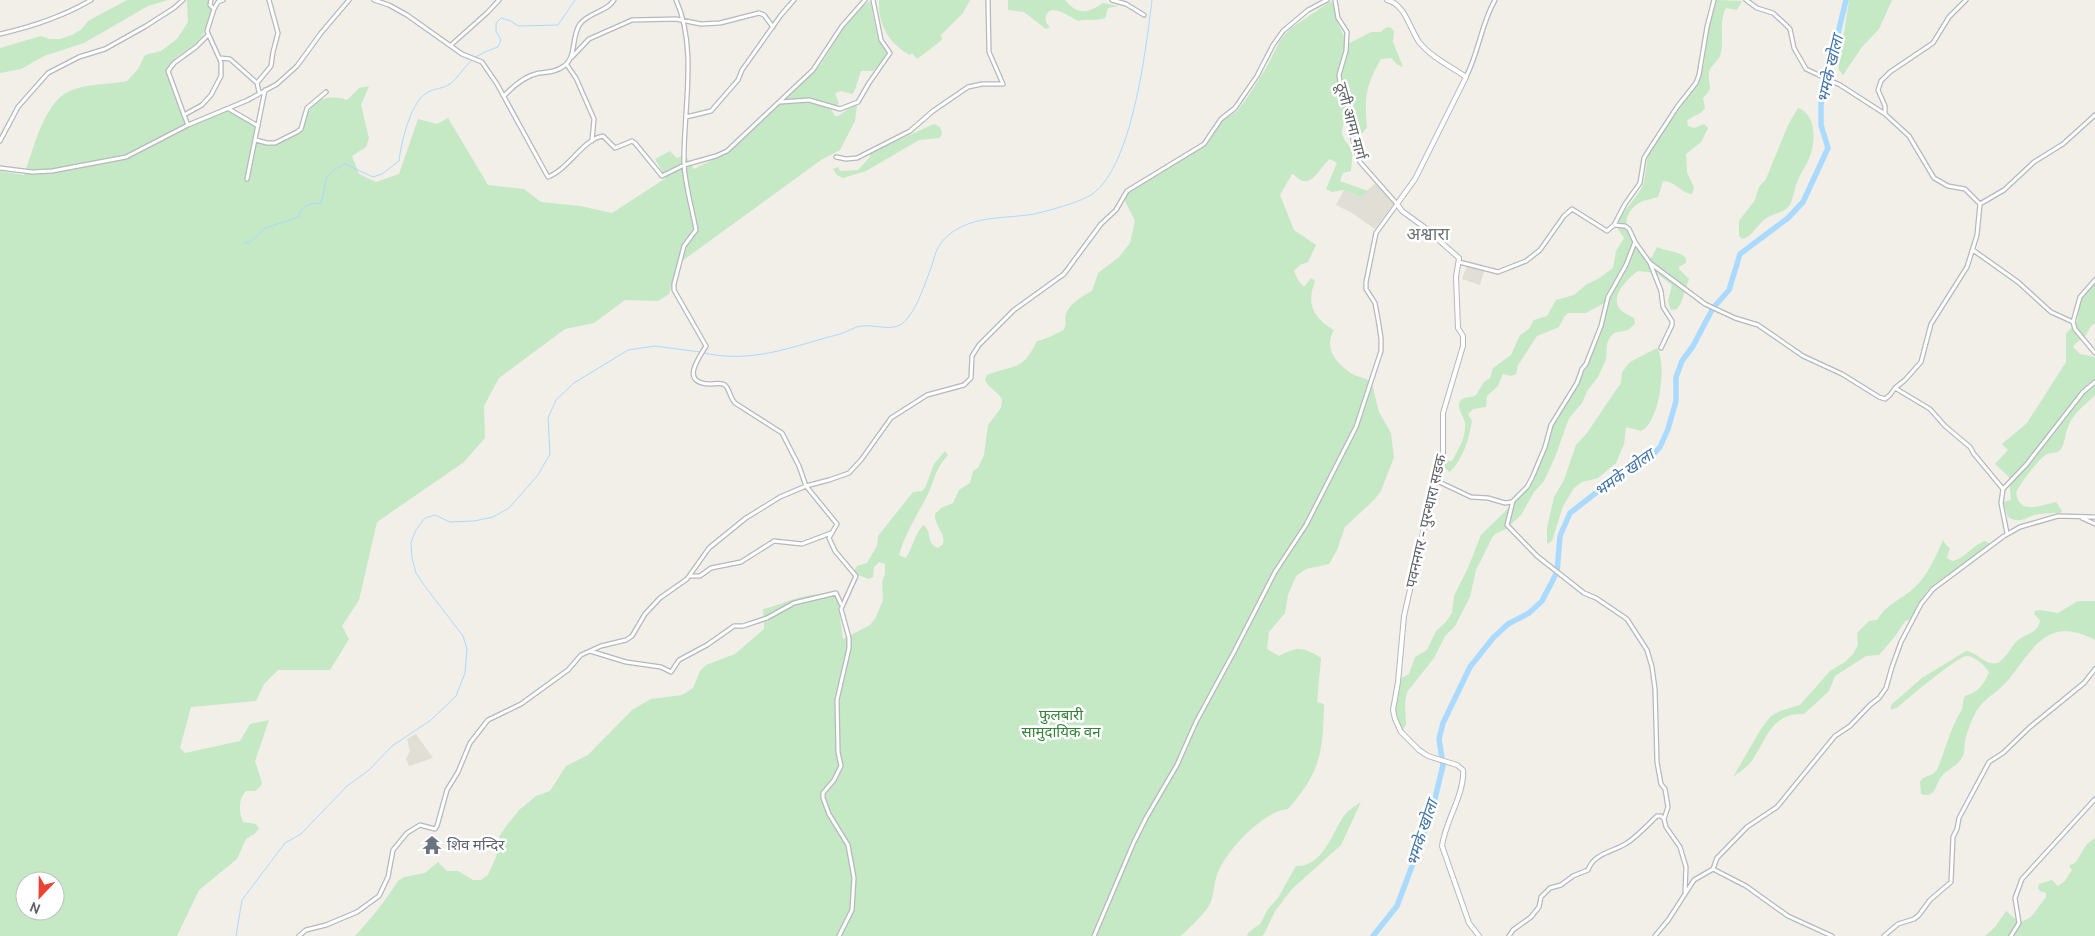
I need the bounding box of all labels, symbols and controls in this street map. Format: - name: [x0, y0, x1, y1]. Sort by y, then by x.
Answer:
- water label: भमके खोला: [1813, 31, 1848, 105]
- street label: ठूली आमा मार्ग: [1331, 81, 1370, 163]
- district label: अश्वारा: [1407, 223, 1450, 245]
- water label: भमके खोला: [1591, 443, 1660, 501]
- street label: पवननगर - पुरन्धारा सडक: [1402, 452, 1451, 590]
- park label: फुलबारी सामुदायिक वन: [1022, 706, 1101, 742]
- water label: भमके खोला: [1402, 795, 1443, 869]
- temple icon: शिव मन्दिर: [421, 834, 443, 856]
- place label: शिव मन्दिर: [447, 836, 505, 854]
- north arrow: [15, 871, 65, 921]
- text: N: [27, 898, 43, 918]

